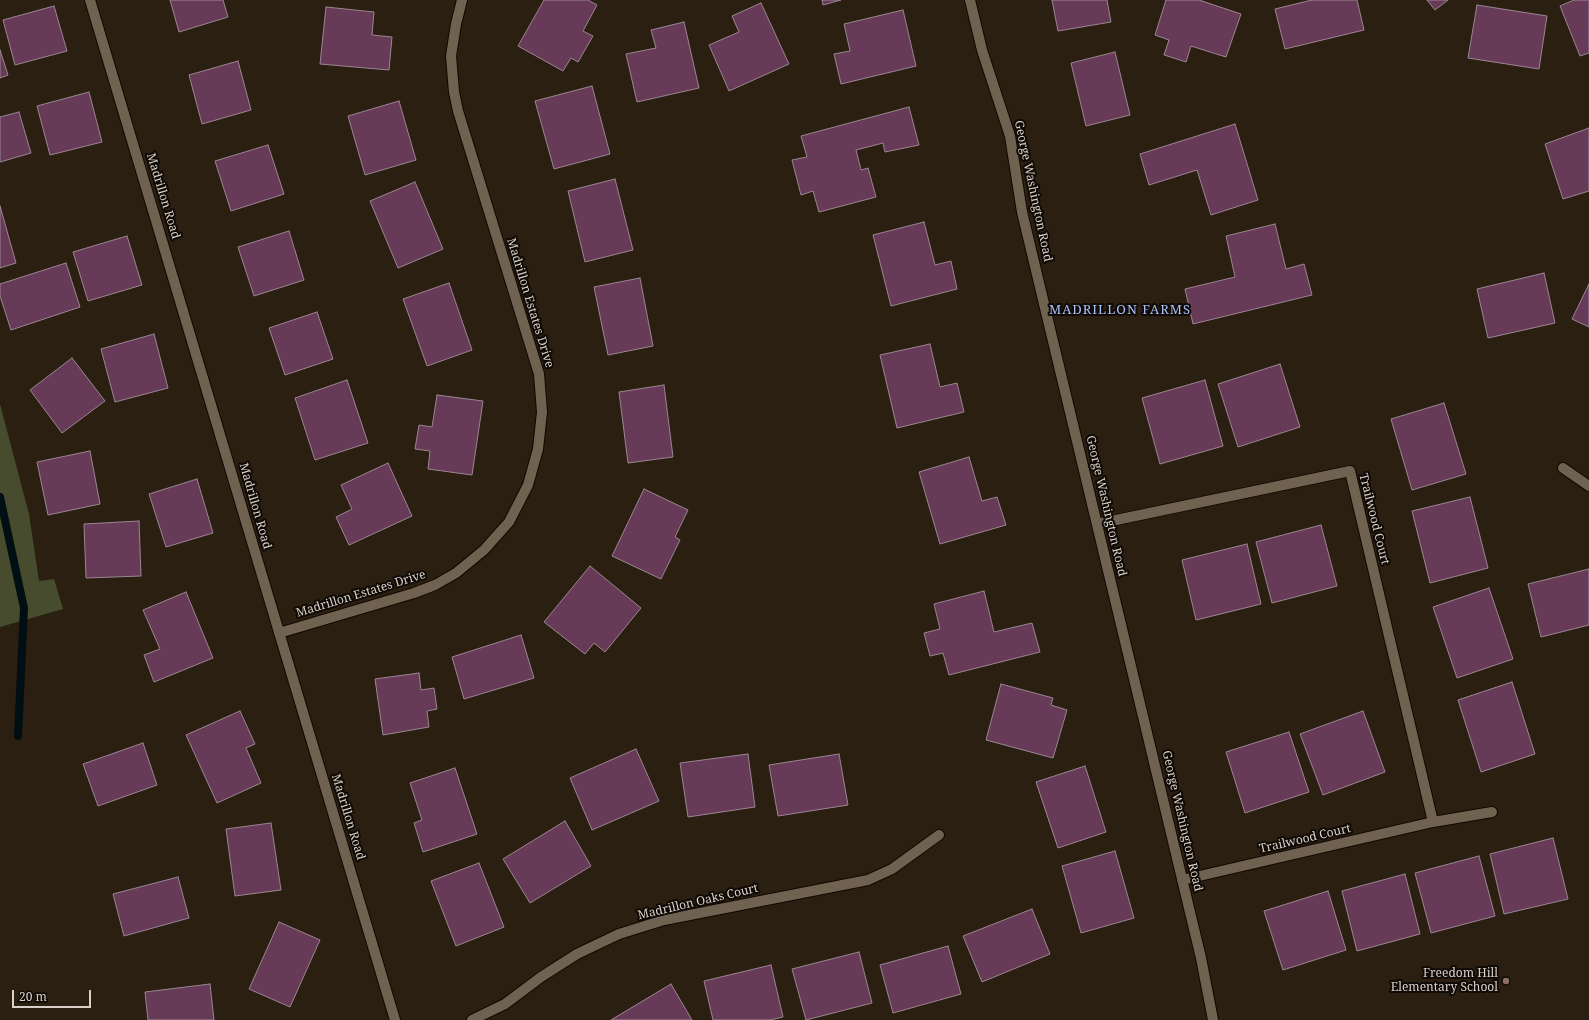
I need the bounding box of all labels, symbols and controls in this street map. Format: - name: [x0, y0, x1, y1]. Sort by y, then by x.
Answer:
- street label: George Washington Road: [1011, 119, 1055, 263]
- street label: Madrillon Road: [143, 151, 183, 241]
- street label: Madrillon Estates Drive: [503, 236, 557, 370]
- district label: MADRILLON FARMS: [1049, 302, 1191, 318]
- street label: George Washington Road: [1083, 434, 1129, 578]
- street label: Madrillon Road: [236, 461, 274, 551]
- street label: Trailwood Court: [1356, 472, 1392, 566]
- street label: Madrillon Estates Drive: [294, 567, 428, 621]
- street label: George Washington Road: [1159, 749, 1205, 893]
- street label: Madrillon Road: [328, 772, 368, 862]
- street label: Trailwood Court: [1258, 821, 1352, 857]
- street label: Madrillon Oaks Court: [636, 881, 760, 923]
- place label: Freedom Hill Elementary School: [1391, 967, 1498, 995]
- marker: Freedom Hill Elementary School: [1501, 976, 1511, 986]
- scale bar: [14, 982, 93, 1008]
- text: 20 m: [19, 988, 47, 1005]

